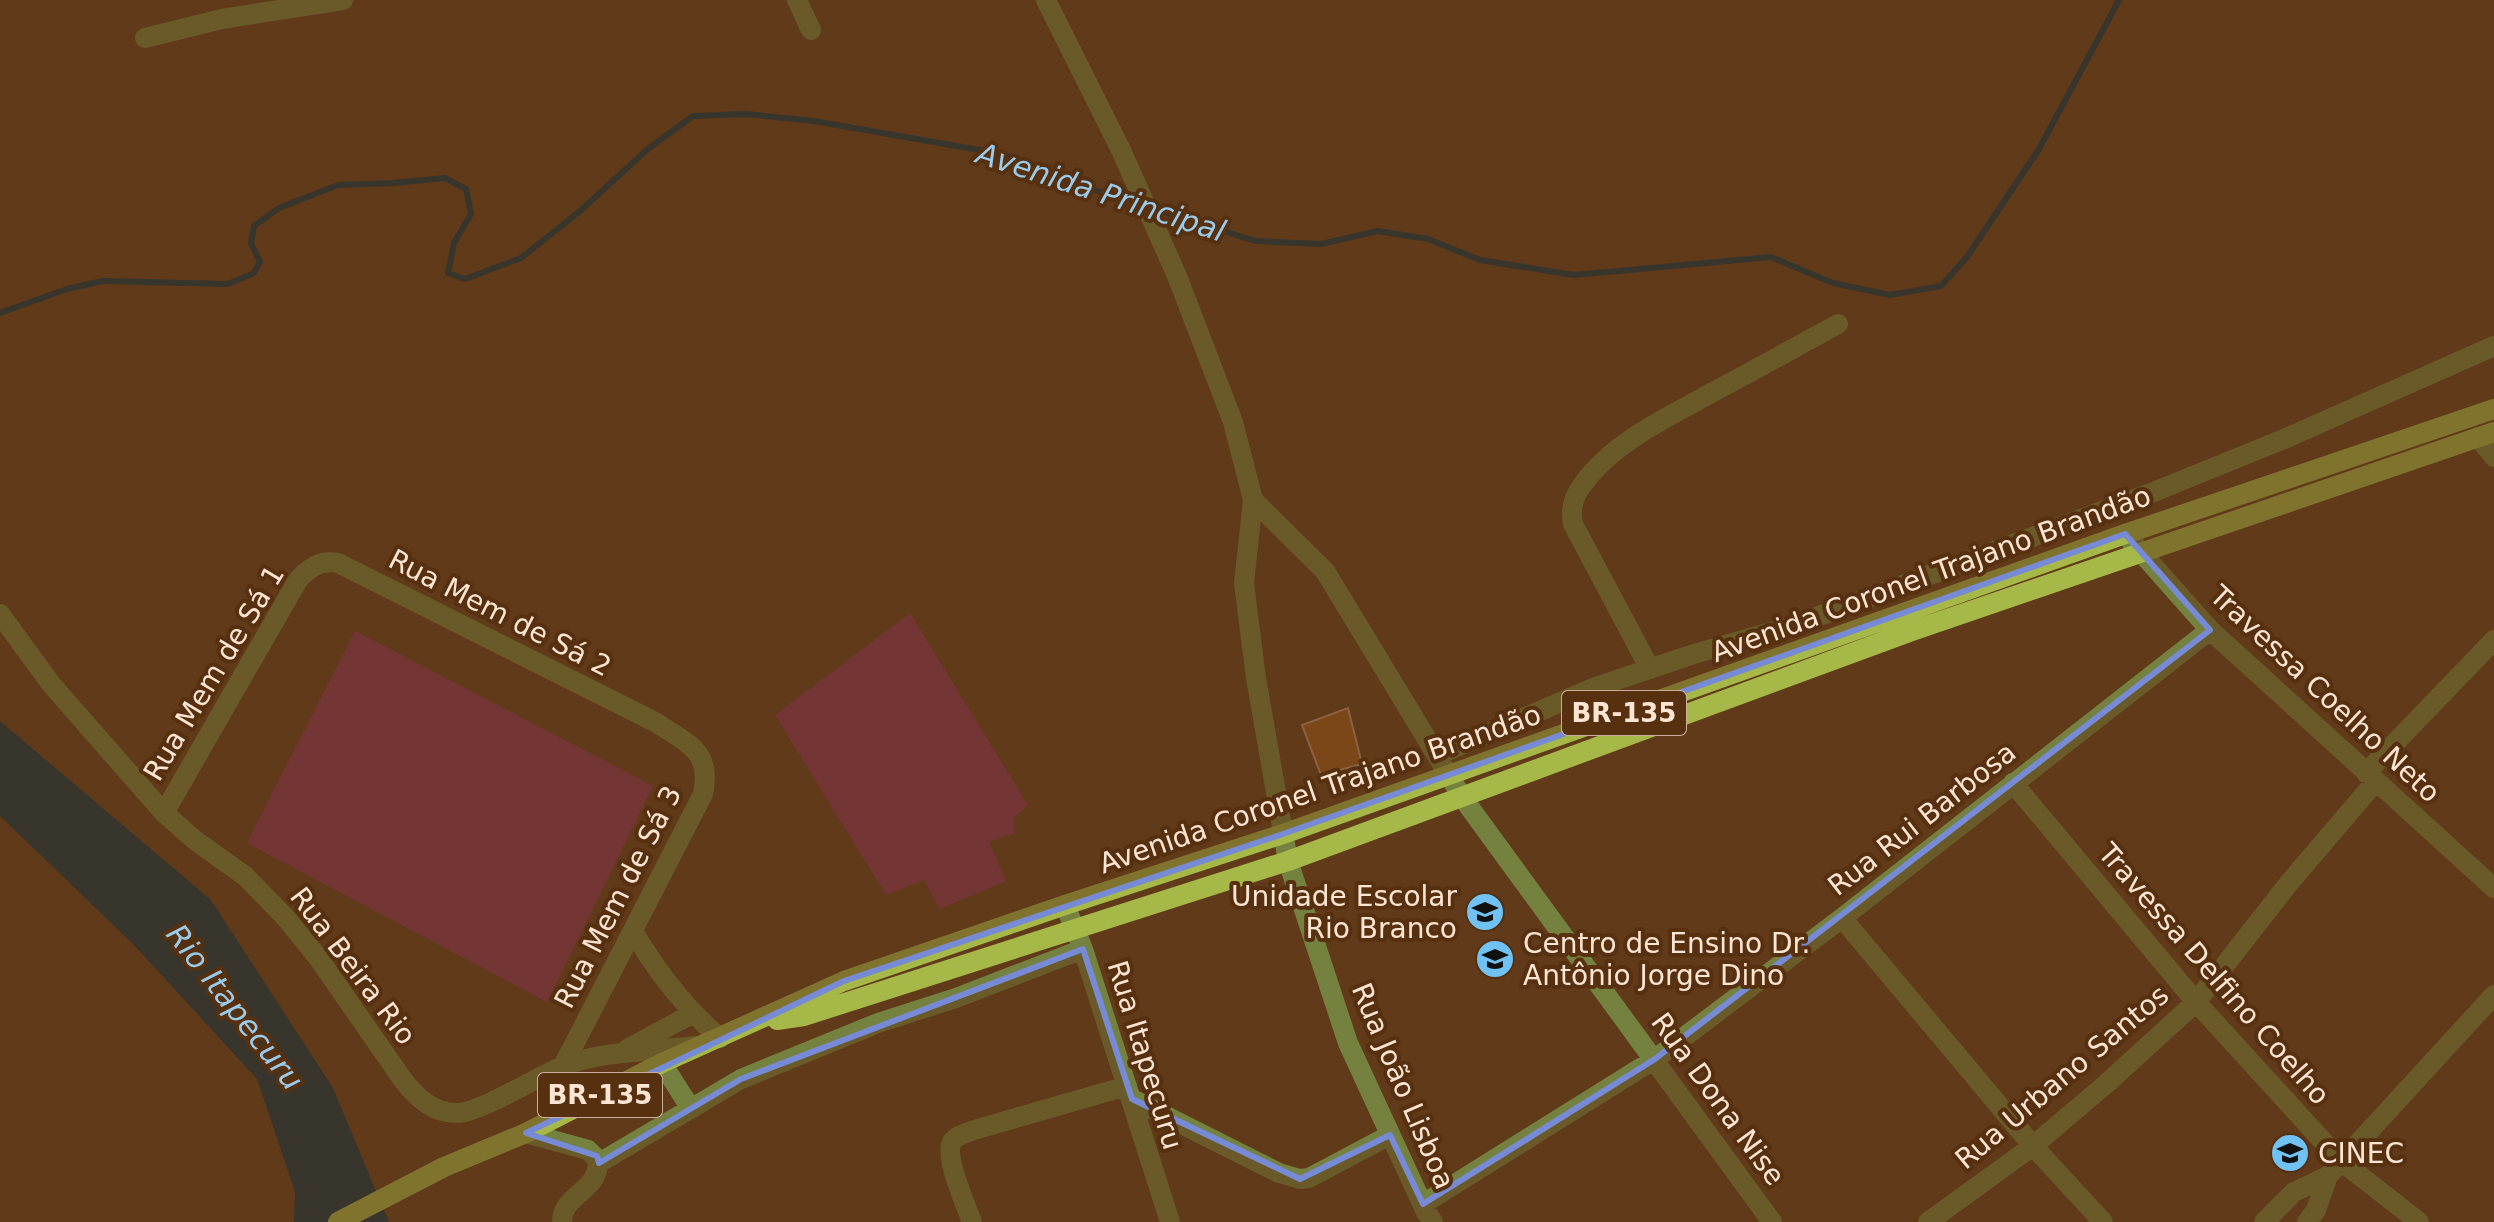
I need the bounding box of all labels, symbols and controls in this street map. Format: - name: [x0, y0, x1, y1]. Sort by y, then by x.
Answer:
- water label: Avenida Principal: [970, 135, 1230, 249]
- street label: Avenida Coronel Trajano Brandão: [1707, 479, 2155, 669]
- street label: Rua Mem de Sá 2: [383, 543, 617, 683]
- street label: Rua Mem de Sá 1: [137, 559, 291, 787]
- street label: Travessa Coelho Neto: [2202, 578, 2447, 809]
- road number: BR-135: [1562, 691, 1686, 735]
- street label: Avenida Coronel Trajano Brandão: [1095, 698, 1545, 880]
- street label: Rua Rui Barbosa: [1822, 735, 2022, 903]
- street label: Rua Mem de Sá 3: [548, 780, 688, 1014]
- street label: Travessa Delfino Coelho: [2091, 836, 2336, 1111]
- place label: Unidade Escolar Rio Branco: [1231, 880, 1457, 945]
- street label: Rua Beira Rio: [283, 881, 423, 1051]
- school or university icon: Unidade Escolar Rio Branco: [1464, 891, 1506, 933]
- water label: Rio Itapecuru: [160, 917, 310, 1097]
- place label: Centro de Ensino Dr. Antônio Jorge Dino: [1523, 927, 1810, 992]
- school or university icon: Centro de Ensino Dr. Antônio Jorge Dino: [1474, 938, 1516, 980]
- street label: Rua Itapecuru: [1101, 957, 1189, 1153]
- street label: Rua João Lisboa: [1345, 978, 1461, 1194]
- street label: Rua Urbano Santos: [1949, 978, 2175, 1176]
- street label: Rua Dona Nise: [1644, 1006, 1792, 1192]
- road number: BR-135: [538, 1073, 662, 1117]
- school or university icon: CINEC: [2269, 1132, 2311, 1174]
- place label: CINEC: [2318, 1137, 2404, 1170]

